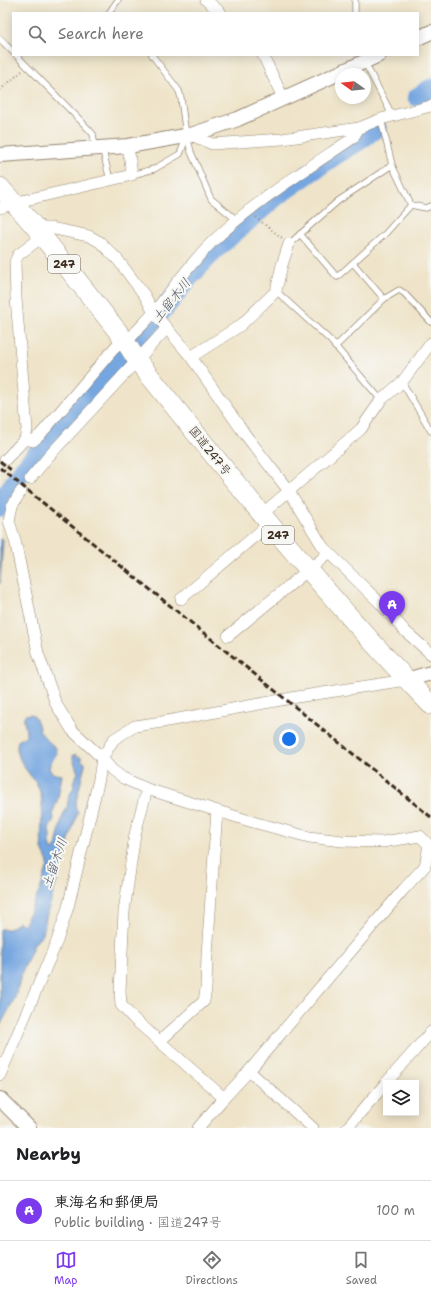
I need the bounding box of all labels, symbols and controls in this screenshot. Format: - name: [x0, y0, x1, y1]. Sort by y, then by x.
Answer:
- search box: [12, 12, 419, 56]
- icon: search: [26, 23, 48, 45]
- text: Search here: [58, 24, 144, 44]
- north arrow: [335, 68, 371, 104]
- road number: 247: [48, 255, 80, 273]
- water label: 土留木川: [148, 275, 194, 326]
- street label: 国道247号: [185, 423, 235, 479]
- road number: 247: [262, 526, 294, 544]
- pin: A: [379, 591, 405, 624]
- your location: [279, 729, 299, 749]
- water label: 土留木川: [38, 836, 71, 891]
- map controls: [383, 1080, 419, 1116]
- button: layers: [383, 1080, 419, 1116]
- text: Nearby: [16, 1143, 81, 1165]
- text: 東海名和郵便局: [54, 1192, 159, 1212]
- text: A: [24, 1202, 34, 1219]
- text: 100 m: [376, 1202, 415, 1219]
- text: Public building · 国道247号: [54, 1214, 222, 1231]
- tab: Map: [54, 1249, 78, 1288]
- tab: Directions: [185, 1249, 238, 1288]
- tab: Saved: [346, 1249, 377, 1288]

